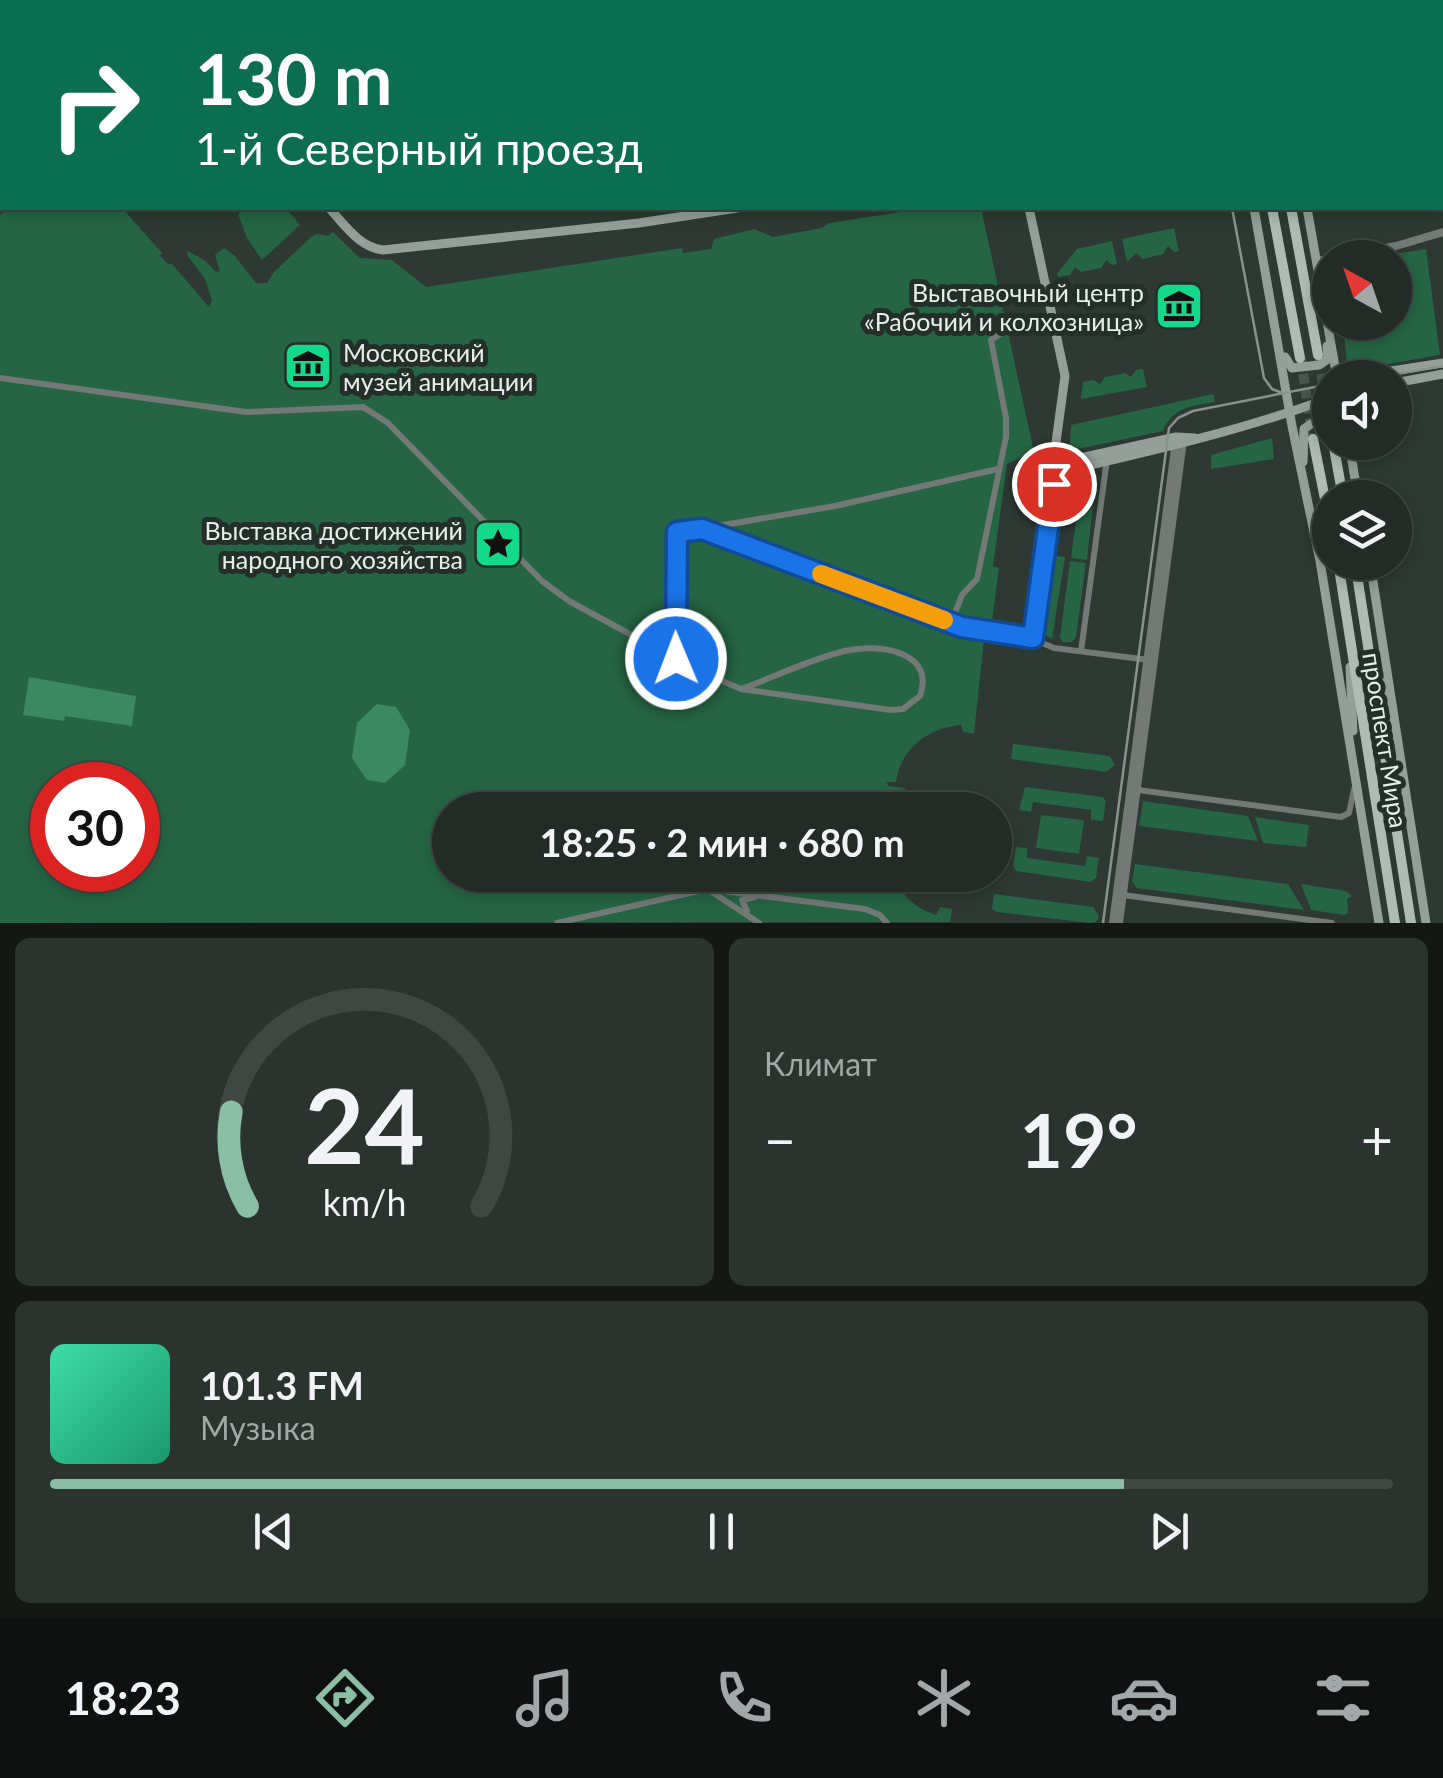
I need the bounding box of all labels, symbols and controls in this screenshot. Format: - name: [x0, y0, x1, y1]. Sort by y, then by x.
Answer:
- text: 130 m: [195, 36, 392, 120]
- icon: right: [30, 40, 160, 170]
- text: 1-й Северный проезд: [195, 121, 643, 175]
- north arrow: [1312, 240, 1412, 340]
- map controls: [1312, 240, 1412, 580]
- place label: Выставочный центр «Рабочий и колхозница»: [864, 277, 1144, 336]
- museum icon: Выставочный центр «Рабочий и колхозница»: [1153, 280, 1205, 332]
- place label: Московский музей анимации: [343, 337, 534, 396]
- museum icon: Московский музей анимации: [282, 340, 334, 392]
- button: sound: [1312, 360, 1412, 460]
- pin: [1012, 442, 1097, 527]
- icon: arrive: [1027, 457, 1082, 512]
- button: layers: [1312, 480, 1412, 580]
- place label: Выставка достижений народного хозяйства: [204, 515, 463, 574]
- place icon: Выставка достижений народного хозяйства: [472, 518, 524, 570]
- position arrow: [624, 607, 728, 711]
- street label: проспект Мира: [1357, 650, 1415, 830]
- speed limit sign: 30: [30, 762, 160, 892]
- text: 18:25 · 2 мин · 680 m: [539, 819, 905, 865]
- text: Климат: [764, 1044, 877, 1083]
- text: 24: [304, 1061, 425, 1186]
- text: 19°: [1019, 1094, 1138, 1184]
- text: −: [764, 1106, 796, 1172]
- text: +: [1361, 1106, 1393, 1172]
- text: km/h: [323, 1181, 406, 1224]
- text: 101.3 FM: [200, 1362, 364, 1408]
- text: Музыка: [200, 1408, 316, 1447]
- icon: previous: [246, 1504, 301, 1559]
- icon: pause: [694, 1504, 749, 1559]
- icon: next: [1142, 1504, 1197, 1559]
- icon: directions: [310, 1663, 380, 1733]
- icon: music: [510, 1663, 580, 1733]
- icon: phone: [709, 1663, 779, 1733]
- icon: climate: [909, 1663, 979, 1733]
- icon: car: [1109, 1663, 1179, 1733]
- icon: filters: [1308, 1663, 1378, 1733]
- text: 18:23: [65, 1671, 181, 1725]

